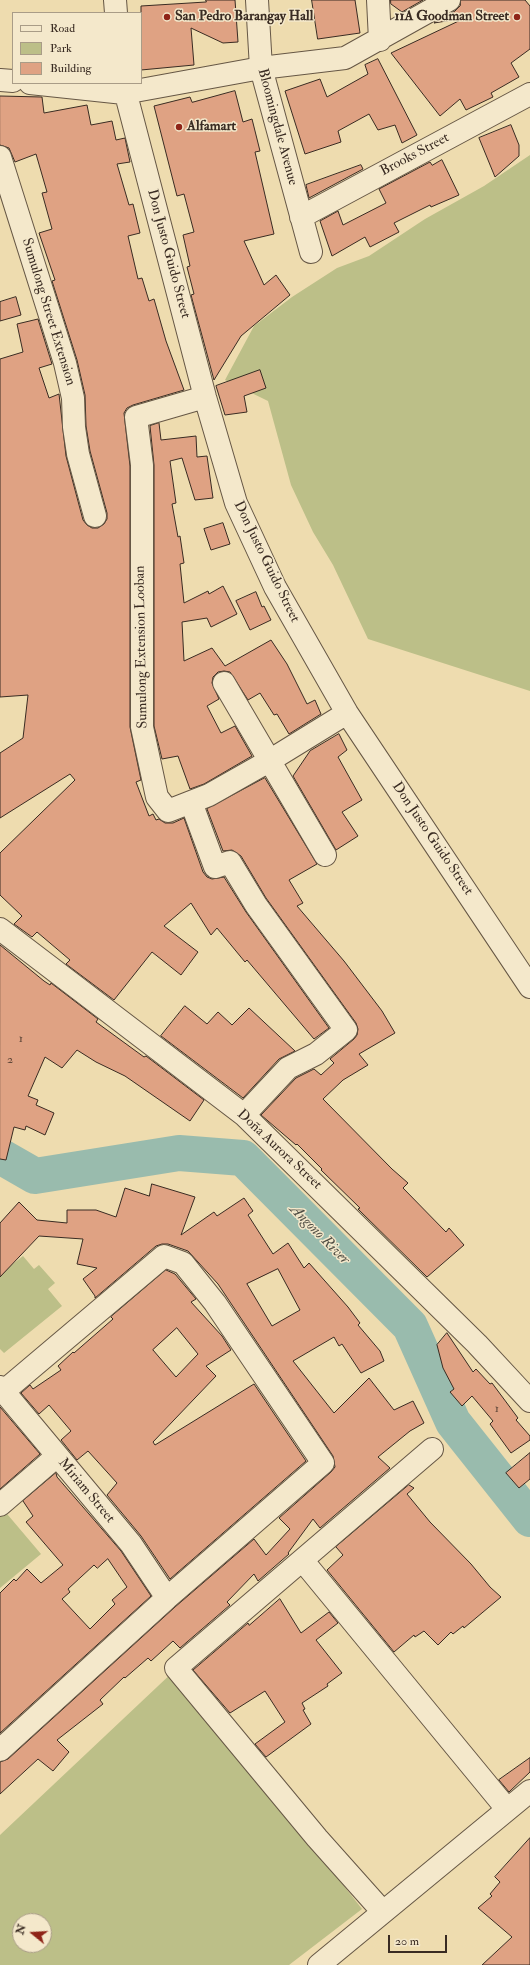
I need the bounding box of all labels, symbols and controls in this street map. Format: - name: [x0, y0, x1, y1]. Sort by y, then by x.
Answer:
- place label: San Pedro Barangay Hall: [175, 9, 313, 25]
- place label: 11A Goodman Street: [395, 9, 509, 25]
- legend: [12, 12, 142, 84]
- marker: San Pedro Barangay Hall: [162, 12, 172, 22]
- marker: 11A Goodman Street: [512, 12, 522, 22]
- text: Road: [50, 21, 75, 36]
- text: Park: [50, 41, 72, 56]
- text: Building: [50, 61, 91, 76]
- street label: Bloomingdale Avenue: [253, 67, 301, 187]
- place label: Alfamart: [187, 119, 236, 135]
- marker: Alfamart: [174, 122, 184, 132]
- street label: Brooks Street: [378, 130, 452, 180]
- street label: Don Justo Guido Street: [143, 188, 193, 320]
- street label: Sumulong Street Extension: [18, 236, 78, 388]
- street label: Don Justo Guido Street: [229, 499, 303, 625]
- street label: Sumulong Extension Looban: [132, 565, 152, 729]
- street label: Don Justo Guido Street: [388, 779, 476, 899]
- house number: 1: [19, 1032, 23, 1046]
- house number: 2: [7, 1053, 13, 1067]
- street label: Doña Aurora Street: [233, 1106, 325, 1194]
- water label: Angono River: [285, 1201, 353, 1269]
- house number: 1: [495, 1402, 499, 1416]
- street label: Miriam Street: [54, 1455, 118, 1527]
- north arrow: [12, 1913, 52, 1953]
- text: N: [13, 1923, 29, 1936]
- scale bar: [390, 1927, 449, 1953]
- text: 20 m: [395, 1934, 419, 1949]

